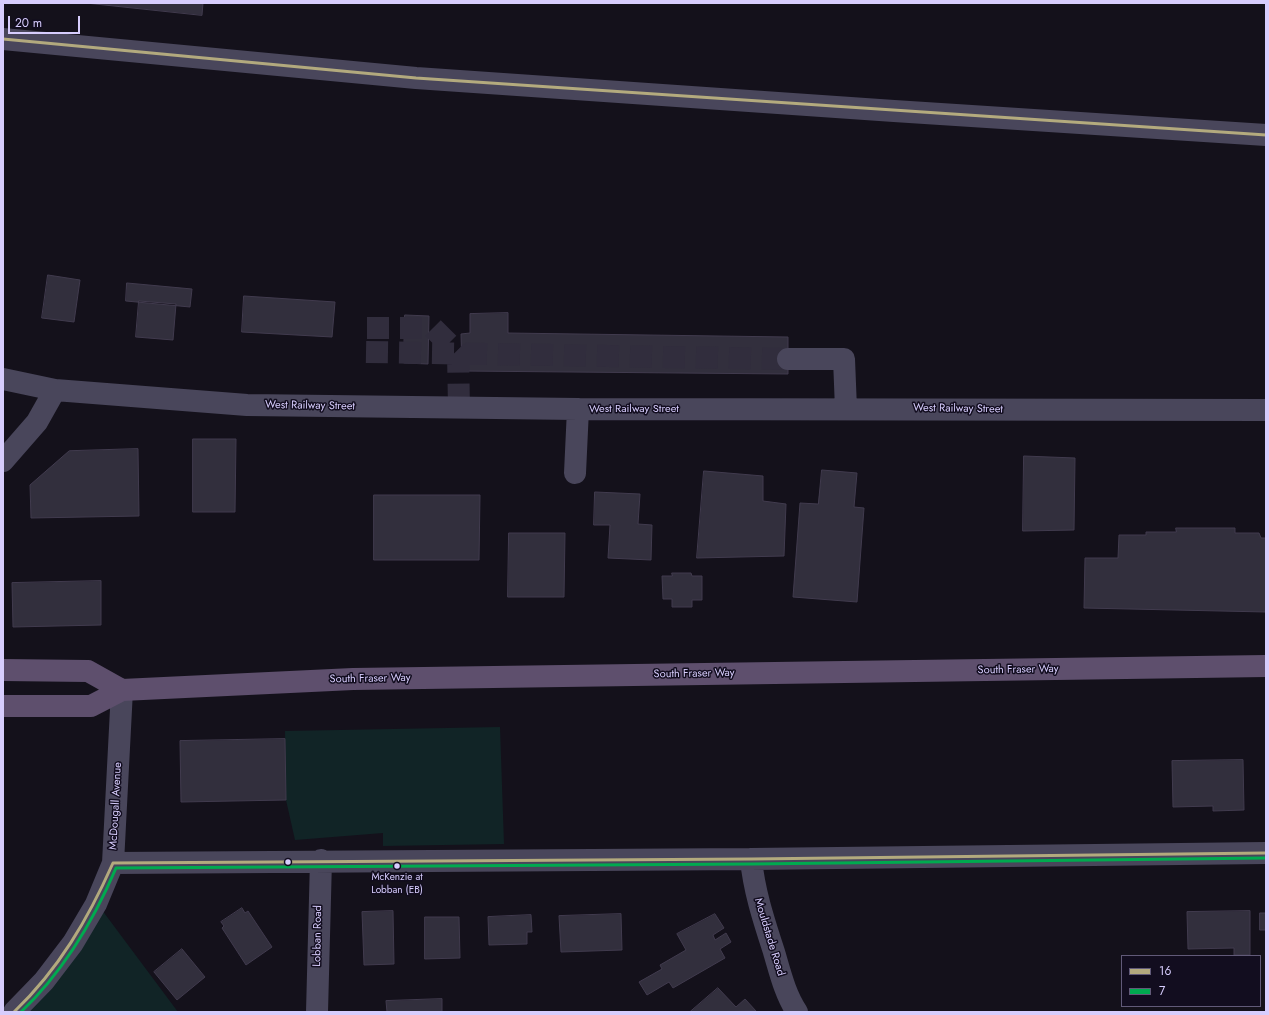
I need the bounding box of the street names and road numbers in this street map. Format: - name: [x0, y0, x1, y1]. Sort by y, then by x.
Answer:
- street label: West Railway Street: [265, 399, 355, 413]
- street label: West Railway Street: [589, 402, 679, 416]
- street label: West Railway Street: [913, 402, 1003, 416]
- street label: South Fraser Way: [977, 663, 1059, 677]
- street label: South Fraser Way: [653, 667, 735, 681]
- street label: South Fraser Way: [329, 672, 411, 686]
- street label: McDougall Avenue: [107, 762, 125, 850]
- street label: Mouldstade Road: [751, 896, 787, 978]
- street label: Lobban Road: [311, 905, 325, 967]

